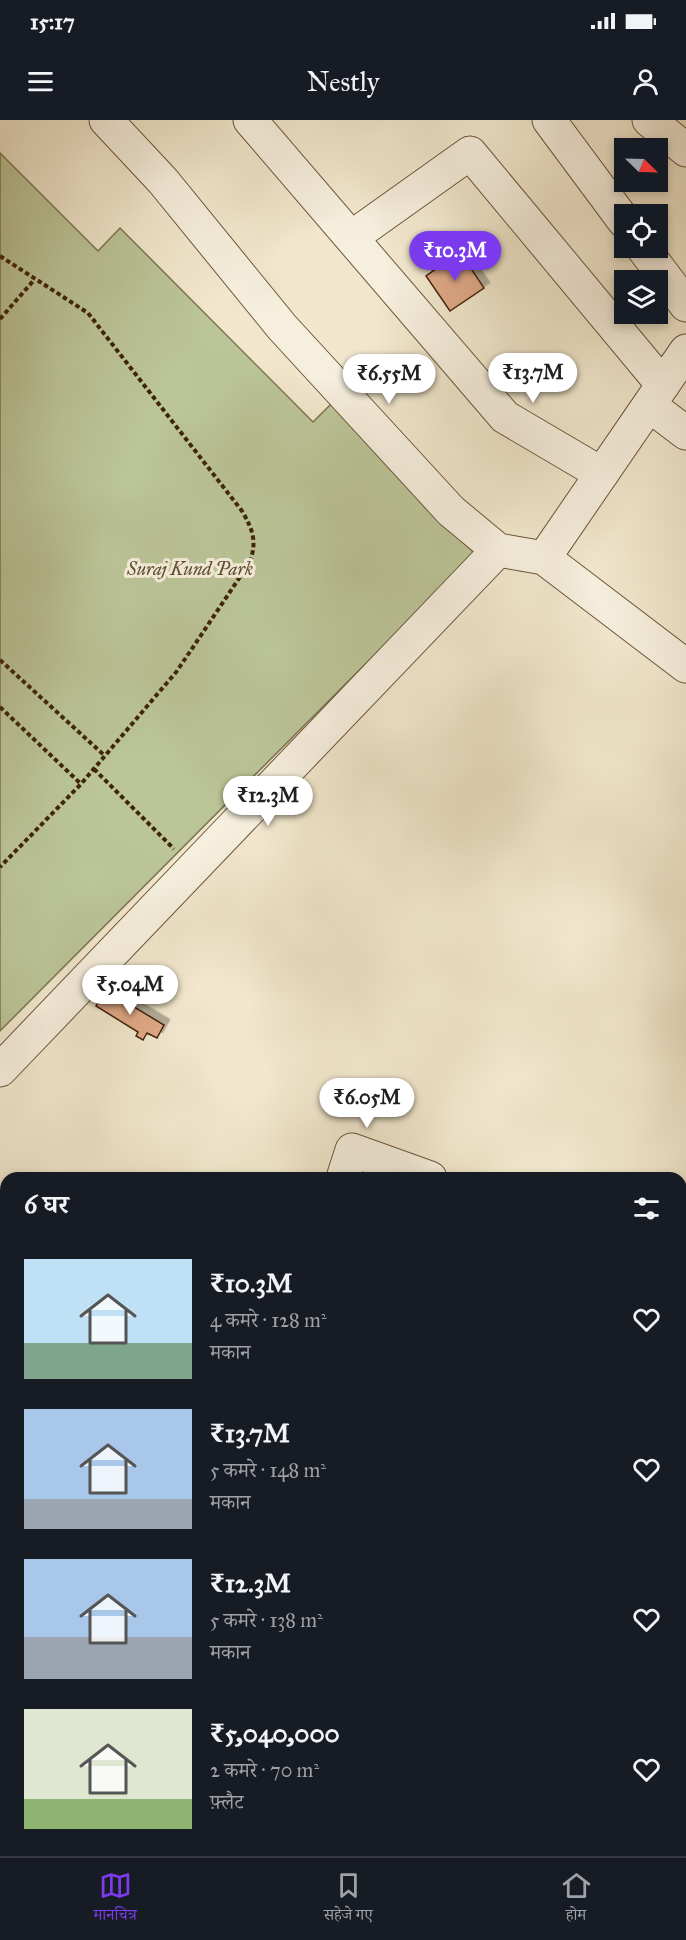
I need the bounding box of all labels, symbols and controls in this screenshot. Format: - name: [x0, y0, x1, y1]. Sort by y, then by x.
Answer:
- text: 15:17: [30, 8, 75, 35]
- icon: menu: [24, 65, 57, 98]
- text: Nestly: [307, 65, 379, 98]
- icon: person: [629, 65, 662, 98]
- north arrow: [614, 138, 668, 192]
- map controls: [614, 138, 668, 324]
- button: locate: [614, 204, 668, 258]
- pin: ₹10.3M: [406, 231, 504, 282]
- text: ₹10.3M: [423, 238, 487, 262]
- button: layers: [614, 270, 668, 324]
- pin: ₹13.7M: [484, 353, 582, 404]
- pin: ₹6.55M: [340, 354, 438, 405]
- text: ₹13.7M: [502, 360, 564, 384]
- text: ₹6.55M: [357, 361, 421, 385]
- park label: Suraj Kund Park: [126, 558, 253, 580]
- pin: ₹12.3M: [219, 776, 317, 827]
- text: ₹12.3M: [237, 783, 299, 807]
- pin: ₹5.04M: [81, 965, 179, 1016]
- text: ₹5.04M: [96, 972, 164, 996]
- pin: ₹6.05M: [318, 1078, 416, 1129]
- text: ₹6.05M: [333, 1085, 401, 1109]
- text: 6 घर: [24, 1188, 69, 1220]
- icon: filters: [630, 1192, 663, 1225]
- text: ₹10.3M: [210, 1267, 293, 1299]
- icon: home: [72, 1283, 144, 1355]
- icon: heart: [630, 1303, 663, 1336]
- text: 4 कमरे · 128 m²: [210, 1308, 327, 1332]
- text: मकान: [210, 1340, 251, 1364]
- text: ₹13.7M: [210, 1417, 290, 1449]
- icon: home: [72, 1433, 144, 1505]
- icon: heart: [630, 1453, 663, 1486]
- text: 5 कमरे · 148 m²: [210, 1458, 326, 1482]
- text: मकान: [210, 1490, 251, 1514]
- text: ₹12.3M: [210, 1567, 291, 1599]
- icon: home: [72, 1583, 144, 1655]
- icon: heart: [630, 1603, 663, 1636]
- text: 5 कमरे · 138 m²: [210, 1608, 323, 1632]
- text: मकान: [210, 1640, 251, 1664]
- text: ₹5,040,000: [210, 1717, 340, 1749]
- icon: home: [72, 1733, 144, 1805]
- icon: heart: [630, 1753, 663, 1786]
- text: 2 कमरे · 70 m²: [210, 1758, 319, 1782]
- text: फ़्लैट: [210, 1790, 243, 1814]
- tab: मानचित्र: [93, 1869, 137, 1930]
- tab: सहेजे गए: [324, 1869, 373, 1930]
- tab: होम: [560, 1869, 593, 1930]

